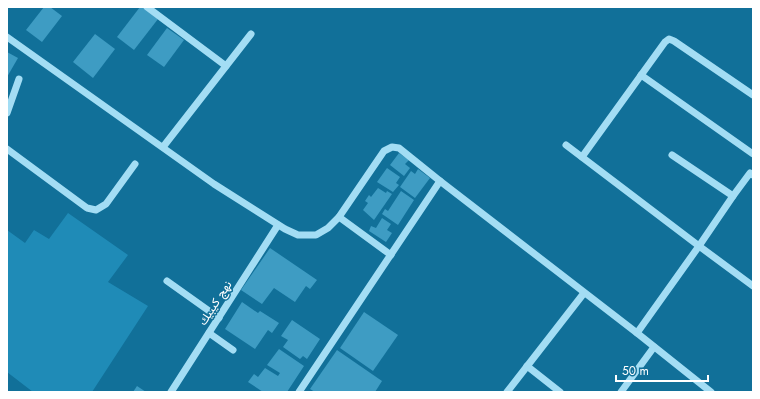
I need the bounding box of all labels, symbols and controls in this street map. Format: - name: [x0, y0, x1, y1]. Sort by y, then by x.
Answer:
- street label: نهج كيبيك: [194, 277, 236, 329]
- scale bar: [616, 357, 708, 383]
- text: 50 m: [622, 362, 649, 380]

